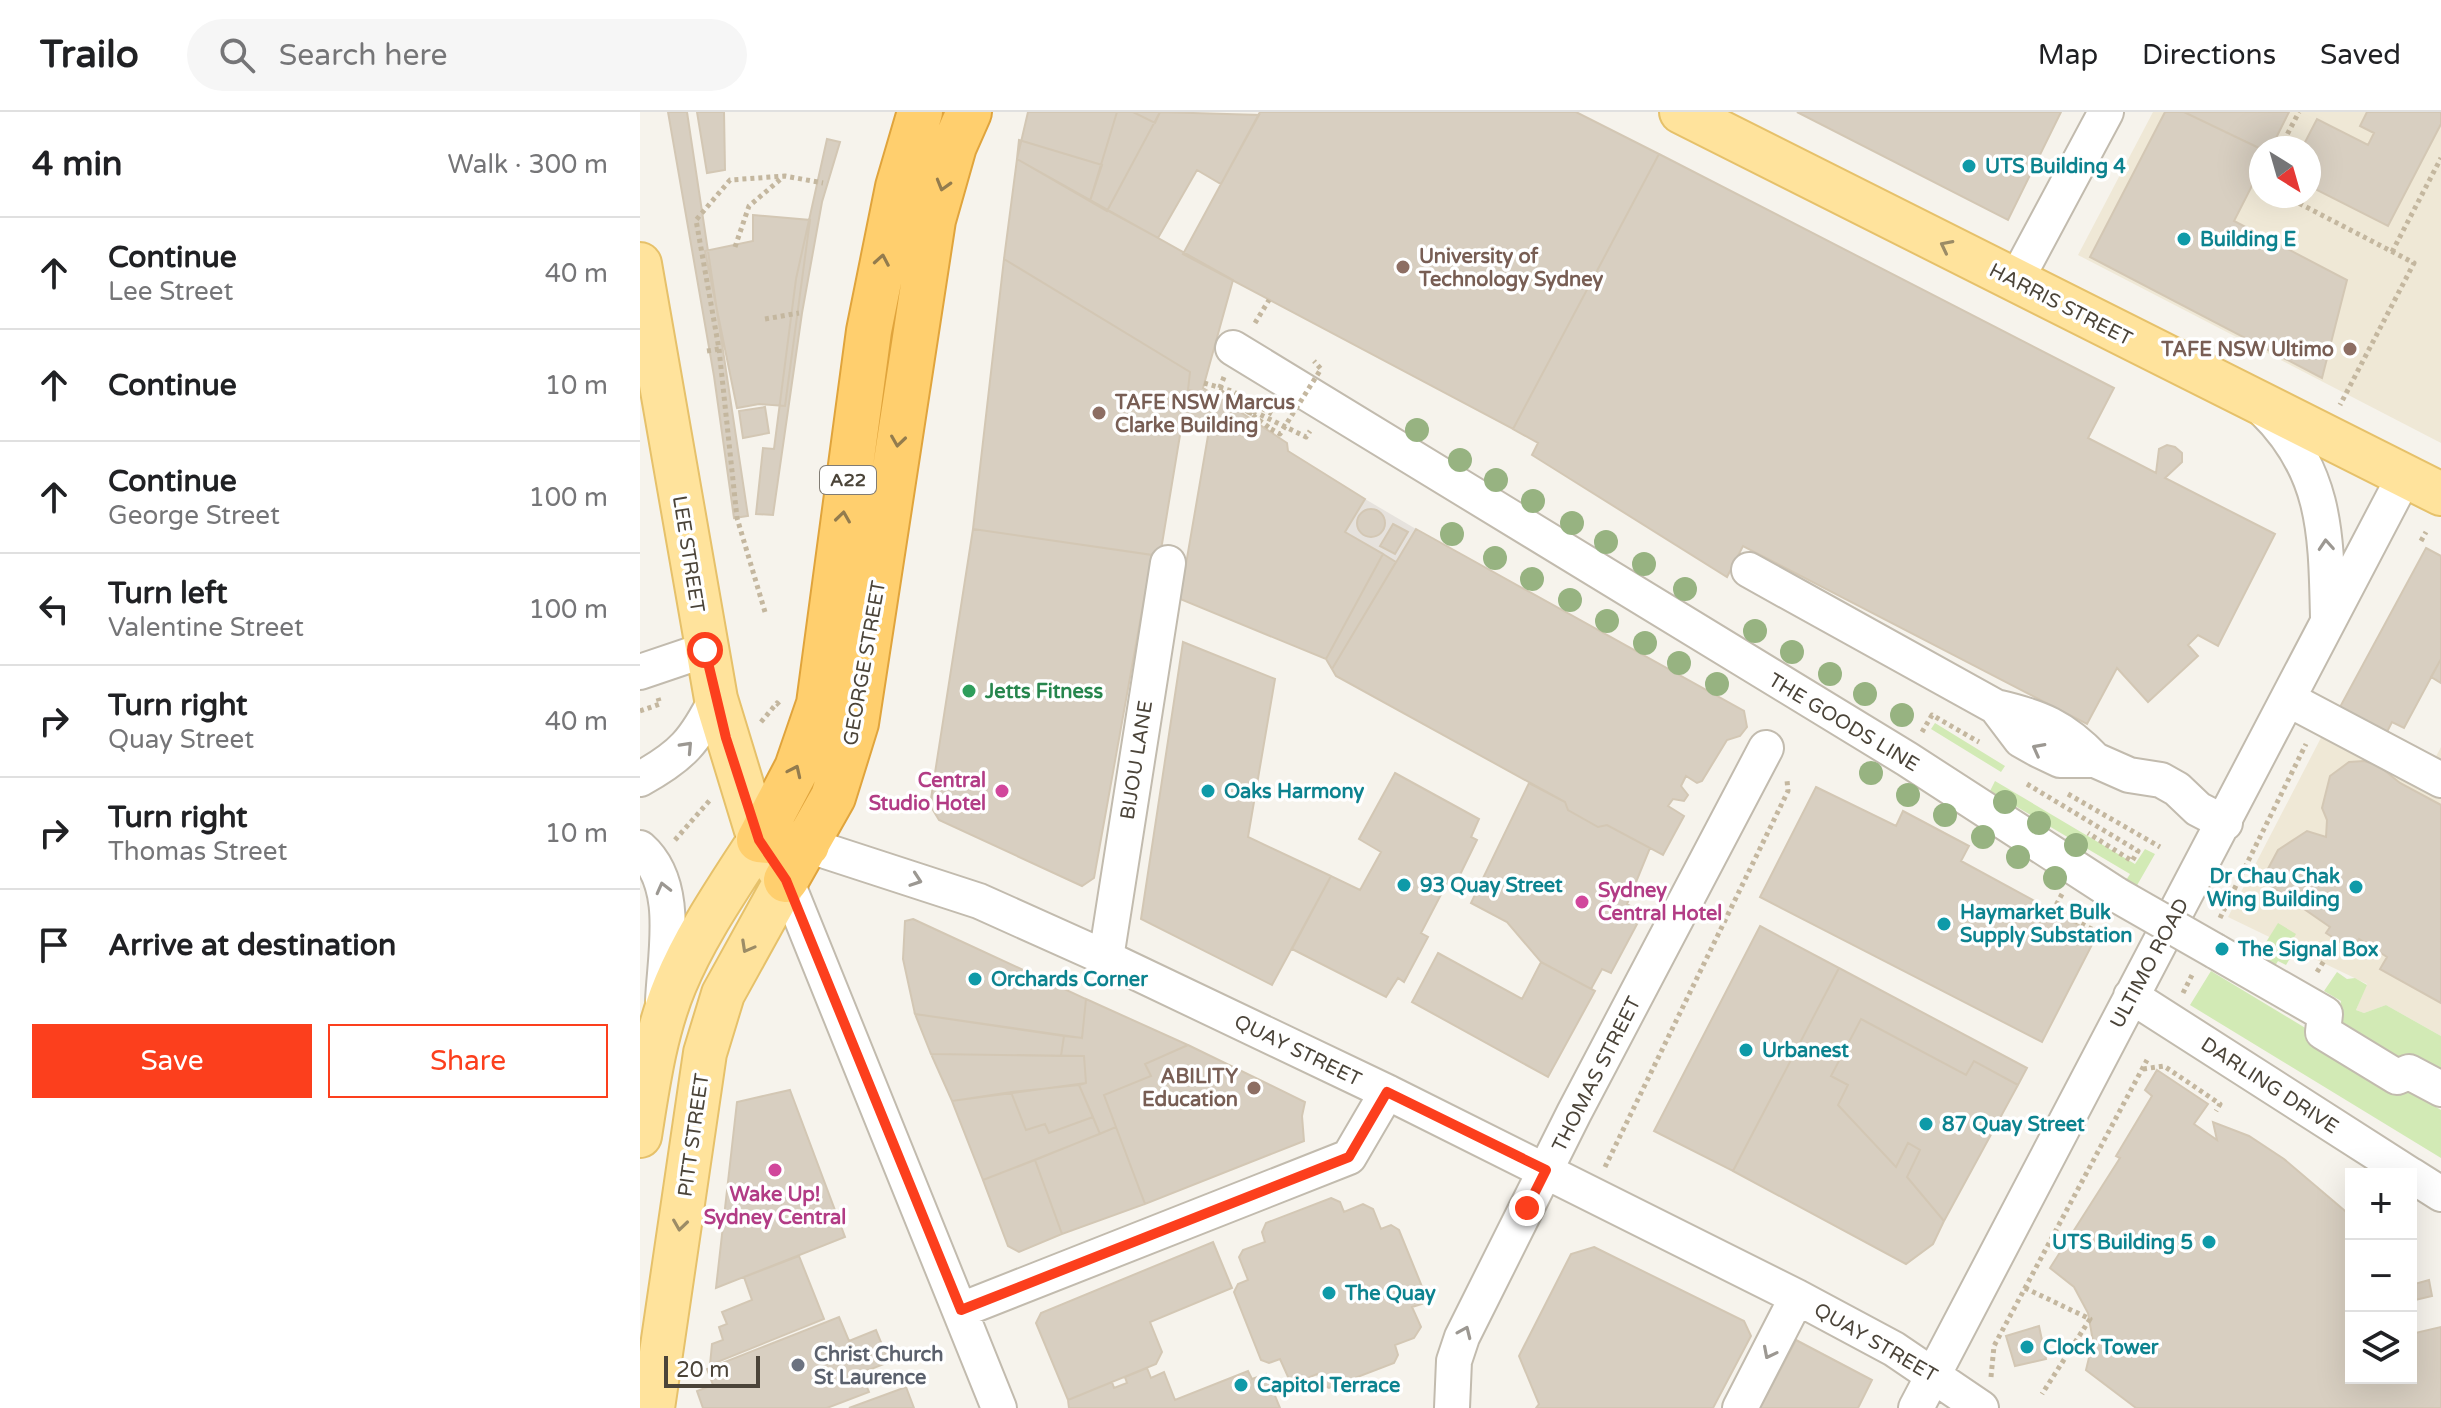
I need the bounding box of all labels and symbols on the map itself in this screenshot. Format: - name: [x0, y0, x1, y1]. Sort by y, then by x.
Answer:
- north arrow: [2249, 136, 2321, 208]
- place label: UTS Building 4: [1985, 155, 2126, 179]
- marker: UTS Building 4: [1960, 157, 1978, 175]
- one-way arrow: [936, 178, 952, 192]
- place label: Building E: [2200, 228, 2296, 252]
- marker: Building E: [2175, 230, 2193, 248]
- one-way arrow: [1940, 240, 1955, 256]
- place label: University of Technology Sydney: [1418, 245, 1603, 292]
- one-way arrow: [873, 253, 890, 267]
- marker: University of Technology Sydney: [1394, 258, 1412, 276]
- street label: HARRIS STREET: [1985, 258, 2136, 351]
- place label: TAFE NSW Ultimo: [2160, 338, 2334, 362]
- marker: TAFE NSW Ultimo: [2341, 340, 2359, 358]
- place label: TAFE NSW Marcus Clarke Building: [1114, 391, 1296, 438]
- marker: TAFE NSW Marcus Clarke Building: [1090, 404, 1108, 422]
- one-way arrow: [890, 434, 907, 448]
- road number: A22: [820, 466, 876, 494]
- street label: LEE STREET: [667, 494, 709, 614]
- one-way arrow: [835, 510, 852, 523]
- one-way arrow: [2318, 538, 2335, 551]
- street label: GEORGE STREET: [839, 579, 891, 748]
- route start: [687, 632, 723, 668]
- street label: THE GOODS LINE: [1764, 668, 1923, 777]
- place label: Jetts Fitness: [984, 680, 1103, 704]
- marker: Jetts Fitness: [960, 682, 978, 700]
- street label: BIJOU LANE: [1116, 699, 1158, 821]
- one-way arrow: [677, 742, 692, 756]
- one-way arrow: [2031, 743, 2046, 758]
- one-way arrow: [785, 765, 801, 780]
- place label: Central Studio Hotel: [869, 769, 986, 816]
- place label: Oaks Harmony: [1224, 780, 1364, 804]
- marker: Central Studio Hotel: [993, 782, 1011, 800]
- marker: Oaks Harmony: [1199, 782, 1217, 800]
- place label: Dr Chau Chak Wing Building: [2207, 865, 2340, 912]
- one-way arrow: [908, 870, 922, 887]
- place label: 93 Quay Street: [1420, 874, 1563, 898]
- marker: 93 Quay Street: [1395, 876, 1413, 894]
- marker: Dr Chau Chak Wing Building: [2347, 878, 2365, 896]
- place label: Sydney Central Hotel: [1598, 879, 1722, 926]
- one-way arrow: [655, 882, 672, 896]
- marker: Sydney Central Hotel: [1573, 893, 1591, 911]
- street label: ULTIMO ROAD: [2105, 894, 2194, 1033]
- place label: Haymarket Bulk Supply Substation: [1960, 901, 2133, 948]
- marker: Haymarket Bulk Supply Substation: [1935, 915, 1953, 933]
- place label: The Signal Box: [2237, 938, 2379, 962]
- one-way arrow: [741, 939, 757, 953]
- marker: The Signal Box: [2213, 940, 2231, 958]
- place label: Orchards Corner: [991, 968, 1148, 992]
- marker: Orchards Corner: [966, 970, 984, 988]
- street label: THOMAS STREET: [1547, 993, 1646, 1156]
- street label: QUAY STREET: [1230, 1010, 1365, 1092]
- street label: DARLING DRIVE: [2196, 1032, 2343, 1139]
- place label: Urbanest: [1762, 1039, 1849, 1063]
- marker: Urbanest: [1737, 1041, 1755, 1059]
- place label: ABILITY Education: [1142, 1065, 1238, 1112]
- street label: PITT STREET: [673, 1072, 715, 1198]
- marker: ABILITY Education: [1245, 1079, 1263, 1097]
- place label: 87 Quay Street: [1942, 1113, 2085, 1137]
- marker: 87 Quay Street: [1917, 1115, 1935, 1133]
- marker: Wake Up! Sydney Central: [766, 1161, 784, 1179]
- place label: Wake Up! Sydney Central: [704, 1183, 846, 1230]
- route end: [1509, 1190, 1545, 1226]
- one-way arrow: [672, 1218, 689, 1232]
- place label: UTS Building 5: [2052, 1231, 2193, 1255]
- marker: UTS Building 5: [2200, 1233, 2218, 1251]
- place label: The Quay: [1344, 1282, 1436, 1306]
- marker: The Quay: [1320, 1284, 1338, 1302]
- street label: QUAY STREET: [1810, 1298, 1941, 1388]
- one-way arrow: [1455, 1326, 1471, 1341]
- place label: Clock Tower: [2043, 1336, 2159, 1360]
- marker: Clock Tower: [2018, 1338, 2036, 1356]
- place label: Christ Church St Laurence: [814, 1343, 943, 1390]
- one-way arrow: [1763, 1344, 1778, 1359]
- scale bar: [664, 1352, 760, 1388]
- marker: Christ Church St Laurence: [789, 1356, 807, 1374]
- place label: Capitol Terrace: [1257, 1374, 1400, 1398]
- marker: Capitol Terrace: [1232, 1376, 1250, 1394]

